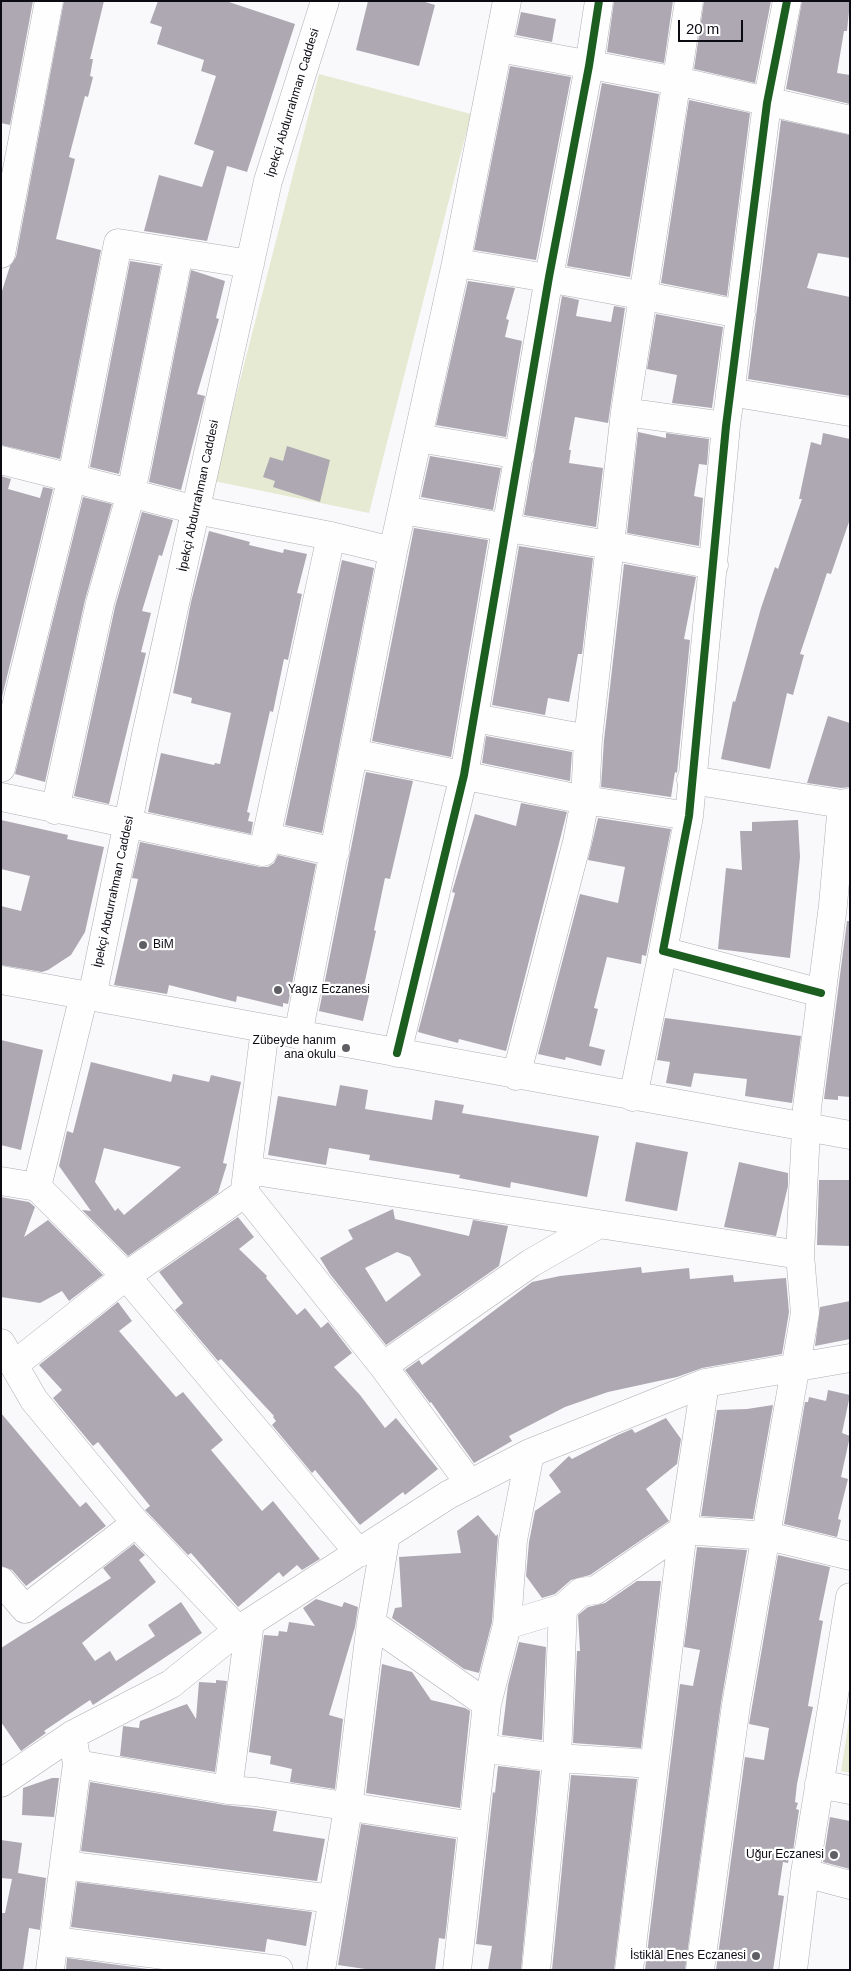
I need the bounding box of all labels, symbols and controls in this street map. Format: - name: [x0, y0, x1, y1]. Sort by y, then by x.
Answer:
- scale bar: [681, 10, 746, 42]
- text: 20 m: [686, 20, 719, 37]
- street label: İpekçi Abdurrahman Caddesi: [263, 27, 323, 179]
- street label: İpekçi Abdurrahman Caddesi: [176, 419, 222, 573]
- street label: İpekçi Abdurrahman Caddesi: [91, 815, 137, 969]
- place label: BiM: [153, 938, 174, 952]
- marker: BiM: [137, 939, 149, 951]
- place label: Yagız Eczanesi: [288, 983, 370, 997]
- marker: Yagız Eczanesi: [272, 984, 284, 996]
- place label: Zübeyde hanım ana okulu: [253, 1034, 336, 1062]
- marker: Zübeyde hanım ana okulu: [340, 1042, 352, 1054]
- place label: Uğur Eczanesi: [746, 1848, 824, 1862]
- marker: Uğur Eczanesi: [828, 1849, 840, 1861]
- place label: İstiklâl Enes Eczanesi: [630, 1949, 746, 1963]
- marker: İstiklâl Enes Eczanesi: [750, 1950, 762, 1962]

